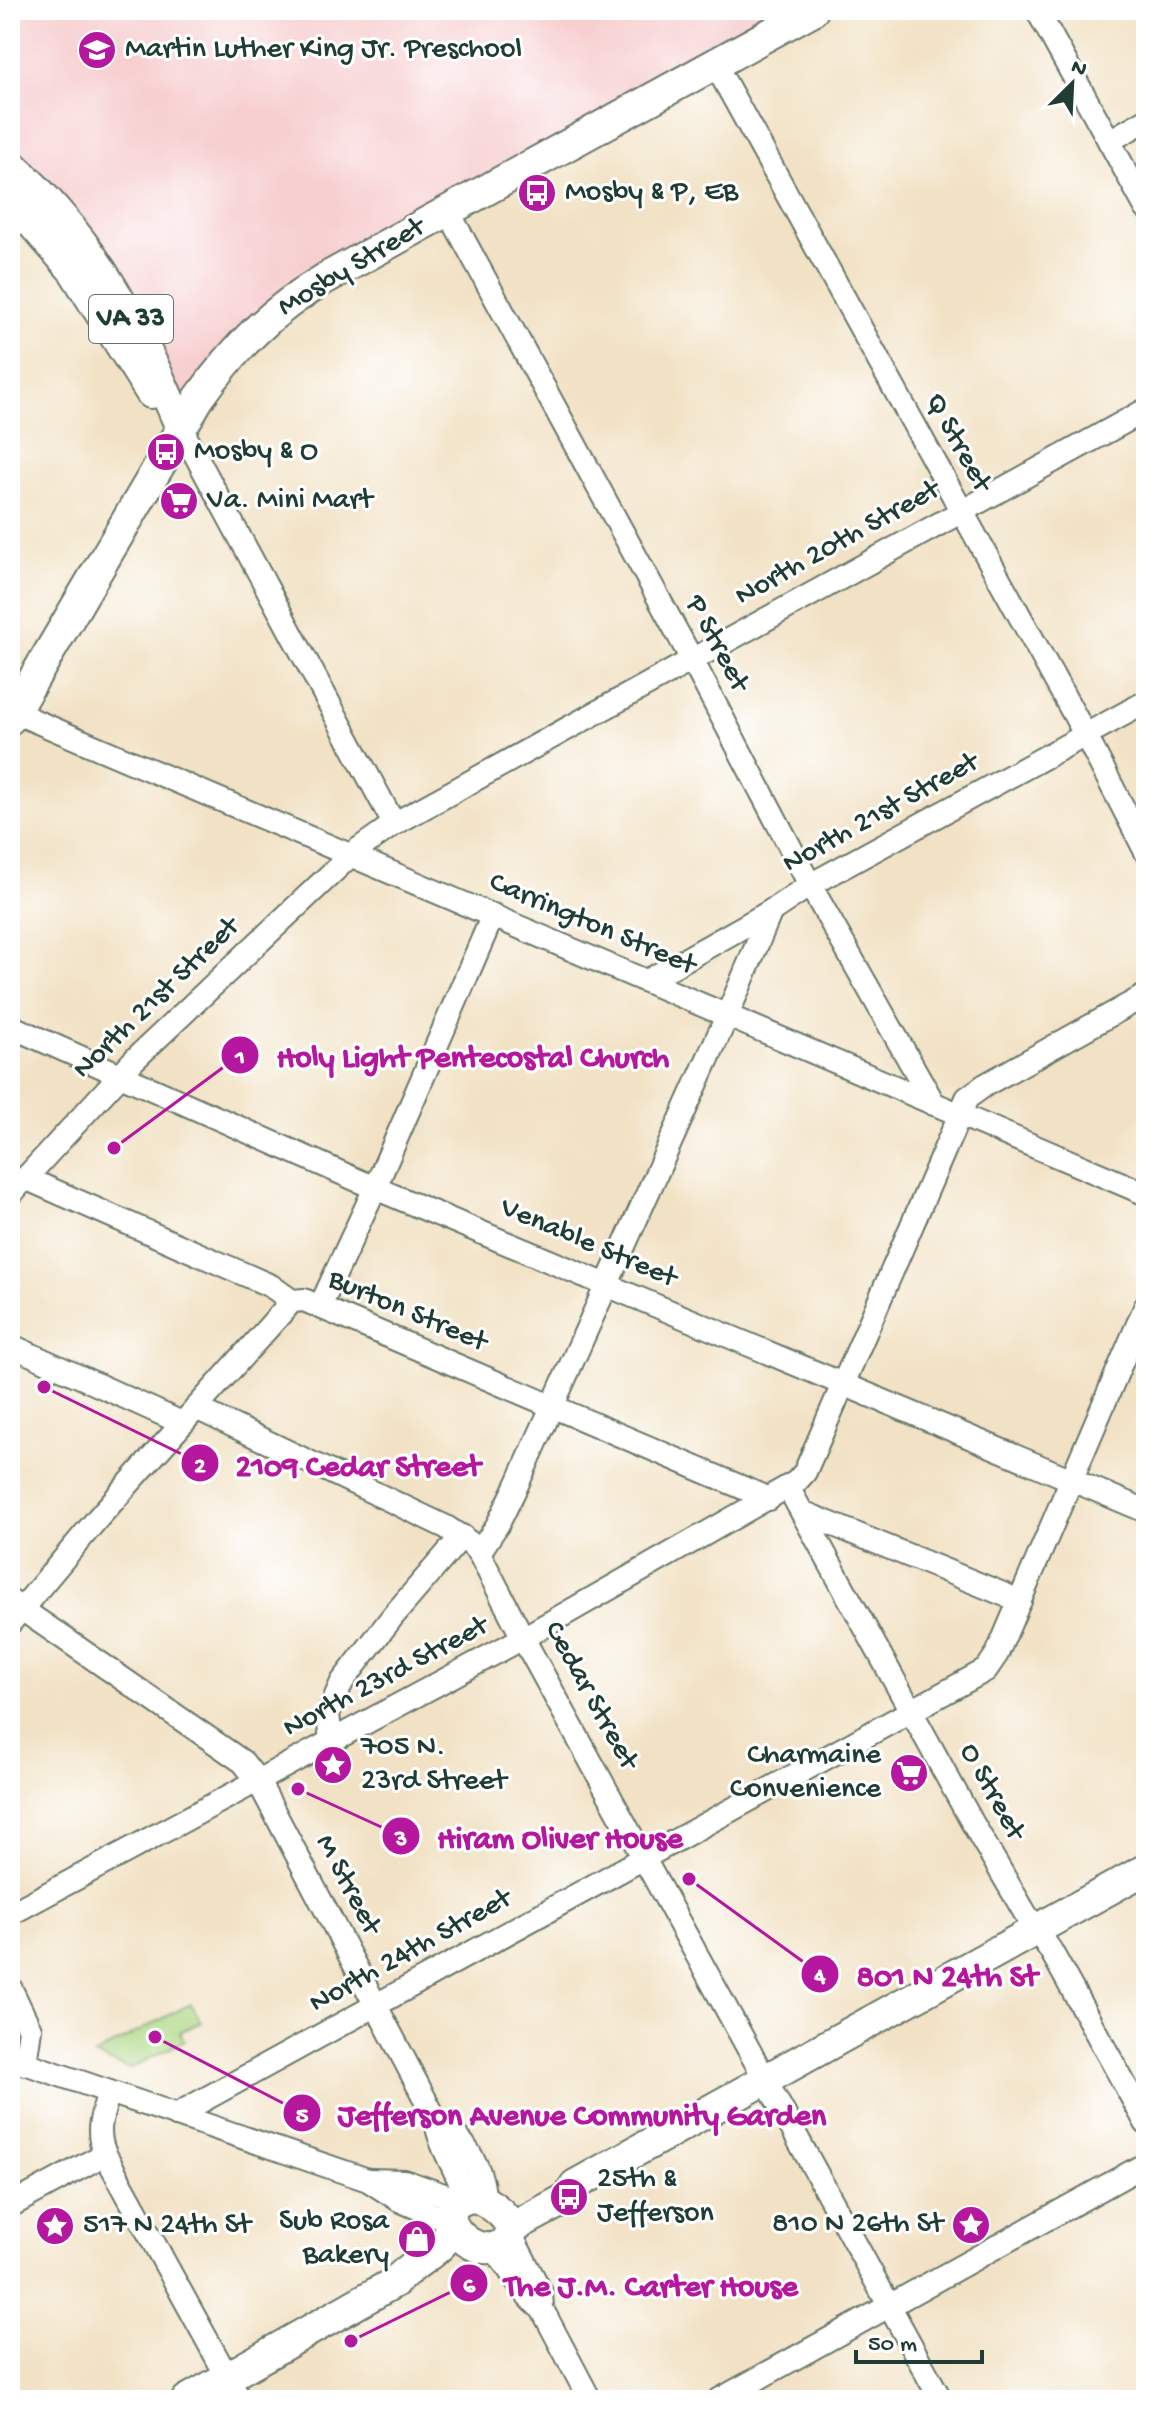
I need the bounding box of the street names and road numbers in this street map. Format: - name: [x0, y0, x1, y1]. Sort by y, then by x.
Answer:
- street label: Mosby Street: [272, 209, 434, 326]
- road number: VA 33: [89, 295, 173, 343]
- street label: Q Street: [916, 388, 1000, 501]
- street label: North 20th Street: [730, 472, 949, 615]
- street label: P Street: [676, 589, 757, 700]
- street label: North 21st Street: [777, 744, 987, 882]
- street label: Carrington Street: [483, 866, 703, 985]
- street label: North 21st Street: [66, 910, 248, 1088]
- street label: Venable Street: [494, 1191, 684, 1298]
- street label: Burton Street: [321, 1262, 494, 1362]
- street label: North 23rd Street: [278, 1608, 497, 1747]
- street label: Cedar Street: [535, 1616, 646, 1778]
- street label: O Street: [950, 1738, 1033, 1849]
- street label: M Street: [306, 1829, 389, 1943]
- street label: North 24th Street: [304, 1881, 521, 2022]

